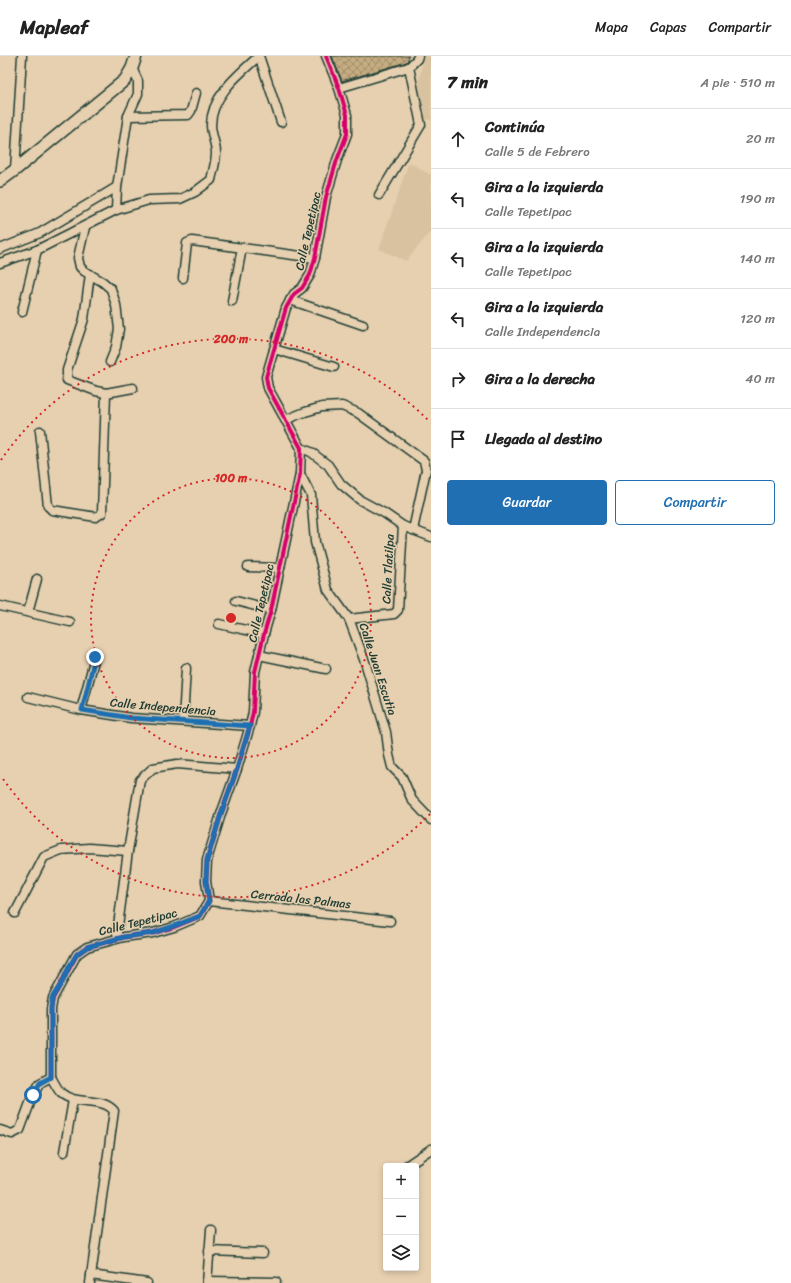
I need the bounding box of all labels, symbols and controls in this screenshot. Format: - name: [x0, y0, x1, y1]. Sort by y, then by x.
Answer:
- text: Mapleaf: [20, 11, 88, 44]
- text: Mapa: [595, 15, 628, 40]
- text: Capas: [650, 15, 687, 40]
- text: Compartir: [709, 15, 771, 40]
- text: 7 min: [447, 67, 488, 97]
- text: A pie · 510 m: [701, 71, 775, 94]
- text: Continúa: [485, 114, 544, 140]
- text: 20 m: [746, 127, 775, 150]
- icon: ahead: [447, 128, 469, 150]
- text: Calle 5 de Febrero: [485, 140, 590, 163]
- text: Gira a la izquierda: [485, 174, 603, 200]
- text: 190 m: [740, 187, 775, 210]
- icon: left: [447, 188, 469, 210]
- street label: Calle Tepetipac: [288, 189, 328, 273]
- text: Calle Tepetipac: [485, 200, 572, 223]
- text: Gira a la izquierda: [485, 234, 603, 260]
- text: 140 m: [740, 247, 775, 270]
- icon: left: [447, 248, 469, 270]
- text: Calle Tepetipac: [485, 260, 572, 283]
- text: Gira a la izquierda: [485, 294, 603, 320]
- text: 120 m: [740, 307, 775, 330]
- icon: left: [447, 308, 469, 330]
- text: Calle Independencia: [485, 320, 600, 343]
- text: 200 m: [213, 328, 249, 350]
- text: Gira a la derecha: [485, 366, 595, 392]
- text: 40 m: [745, 367, 775, 390]
- icon: right: [447, 368, 469, 390]
- text: Llegada al destino: [485, 426, 602, 452]
- icon: arrive: [447, 428, 469, 450]
- text: 100 m: [215, 467, 248, 489]
- button: Guardar: [447, 480, 607, 525]
- button: Compartir: [615, 480, 775, 525]
- street label: Calle Tlatilpa: [375, 533, 401, 604]
- street label: Calle Tepetipac: [241, 561, 281, 645]
- centre of rings: [224, 611, 238, 625]
- street label: Calle Juan Escutia: [353, 620, 403, 718]
- route end: [86, 648, 104, 666]
- street label: Calle Independencia: [109, 691, 217, 723]
- street label: Cerrada las Palmas: [250, 883, 353, 915]
- street label: Calle Tepetipac: [96, 902, 180, 942]
- route start: [24, 1086, 42, 1104]
- map controls: [383, 1163, 419, 1271]
- button: +: [383, 1163, 419, 1199]
- button: −: [383, 1199, 419, 1235]
- button: layers: [383, 1235, 419, 1271]

